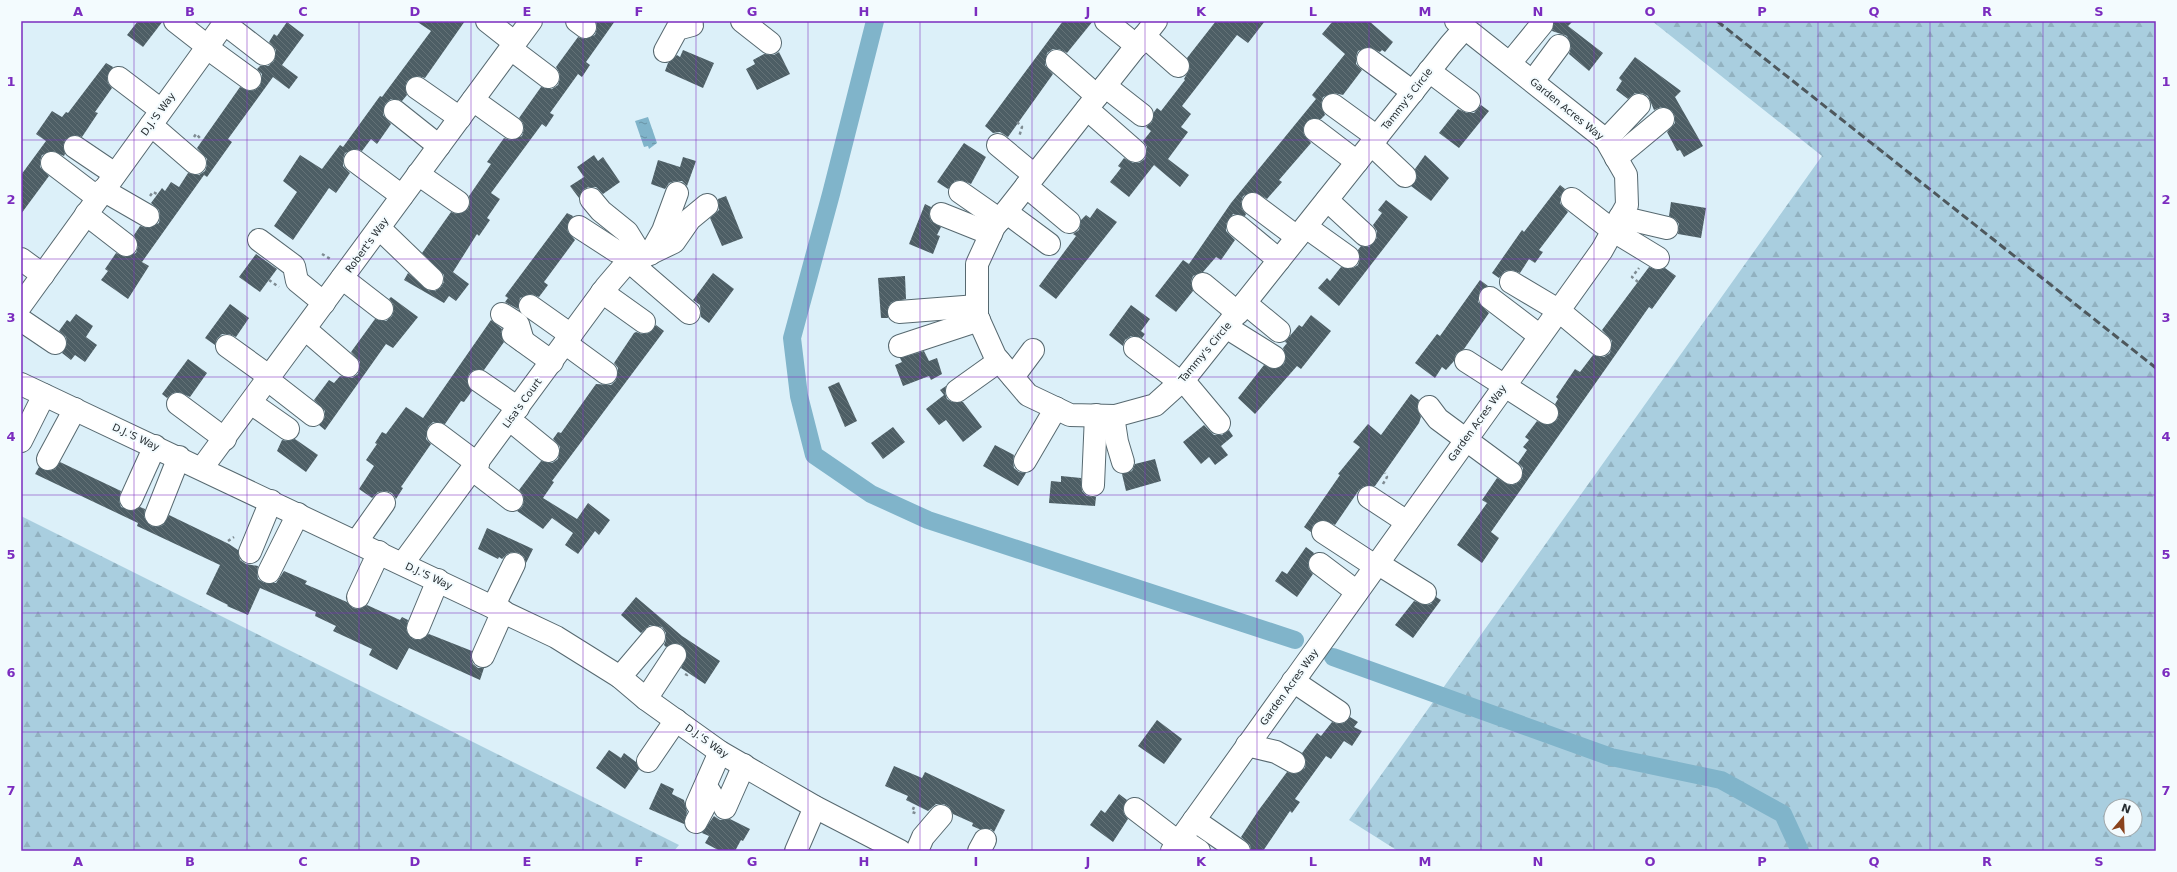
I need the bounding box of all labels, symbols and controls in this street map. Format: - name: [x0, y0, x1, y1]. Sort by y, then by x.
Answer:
- text: A: [73, 4, 83, 19]
- text: B: [185, 4, 195, 19]
- text: C: [298, 4, 308, 19]
- text: D: [410, 4, 421, 19]
- text: E: [523, 4, 531, 19]
- text: F: [635, 4, 643, 19]
- text: G: [747, 4, 757, 19]
- text: H: [859, 4, 869, 19]
- text: I: [974, 4, 978, 19]
- text: J: [1085, 4, 1090, 19]
- text: K: [1196, 4, 1207, 19]
- text: L: [1309, 4, 1317, 19]
- text: M: [1419, 4, 1431, 19]
- text: N: [1533, 4, 1543, 19]
- text: O: [1644, 4, 1656, 19]
- text: P: [1757, 4, 1767, 19]
- text: Q: [1868, 4, 1880, 19]
- text: R: [1982, 4, 1992, 19]
- text: S: [2094, 4, 2104, 19]
- street label: Tammy's Circle: [1379, 66, 1434, 133]
- text: 1: [6, 74, 16, 89]
- text: 1: [2161, 74, 2171, 89]
- street label: Garden Acres Way: [1528, 76, 1606, 142]
- street label: D.J.'S Way: [139, 90, 177, 138]
- text: 2: [6, 192, 16, 207]
- text: 2: [2161, 192, 2171, 207]
- street label: Robert's Way: [343, 215, 391, 275]
- text: 3: [6, 310, 16, 325]
- text: 3: [2161, 310, 2171, 325]
- street label: Tammy's Circle: [1176, 320, 1233, 385]
- street label: Lisa's Court: [500, 376, 544, 430]
- street label: Garden Acres Way: [1446, 383, 1508, 463]
- street label: D.J.'S Way: [111, 421, 161, 453]
- text: 4: [6, 429, 16, 444]
- text: 4: [2161, 429, 2171, 444]
- text: 5: [6, 547, 16, 562]
- text: 5: [2161, 547, 2171, 562]
- street label: D.J.'S Way: [404, 560, 454, 592]
- street label: Garden Acres Way: [1258, 647, 1320, 727]
- text: 6: [6, 665, 16, 680]
- text: 6: [2161, 665, 2171, 680]
- street label: D.J.'S Way: [683, 722, 731, 760]
- text: 7: [6, 783, 16, 798]
- text: 7: [2161, 783, 2171, 798]
- north arrow: [2103, 798, 2143, 838]
- text: N: [2120, 801, 2133, 817]
- text: A: [73, 854, 83, 869]
- text: B: [185, 854, 195, 869]
- text: C: [298, 854, 308, 869]
- text: D: [410, 854, 421, 869]
- text: E: [523, 854, 531, 869]
- text: F: [635, 854, 643, 869]
- text: G: [747, 854, 757, 869]
- text: H: [859, 854, 869, 869]
- text: I: [974, 854, 978, 869]
- text: J: [1085, 854, 1090, 869]
- text: K: [1196, 854, 1207, 869]
- text: L: [1309, 854, 1317, 869]
- text: M: [1419, 854, 1431, 869]
- text: N: [1533, 854, 1543, 869]
- text: O: [1644, 854, 1656, 869]
- text: P: [1757, 854, 1767, 869]
- text: Q: [1868, 854, 1880, 869]
- text: R: [1982, 854, 1992, 869]
- text: S: [2094, 854, 2104, 869]

